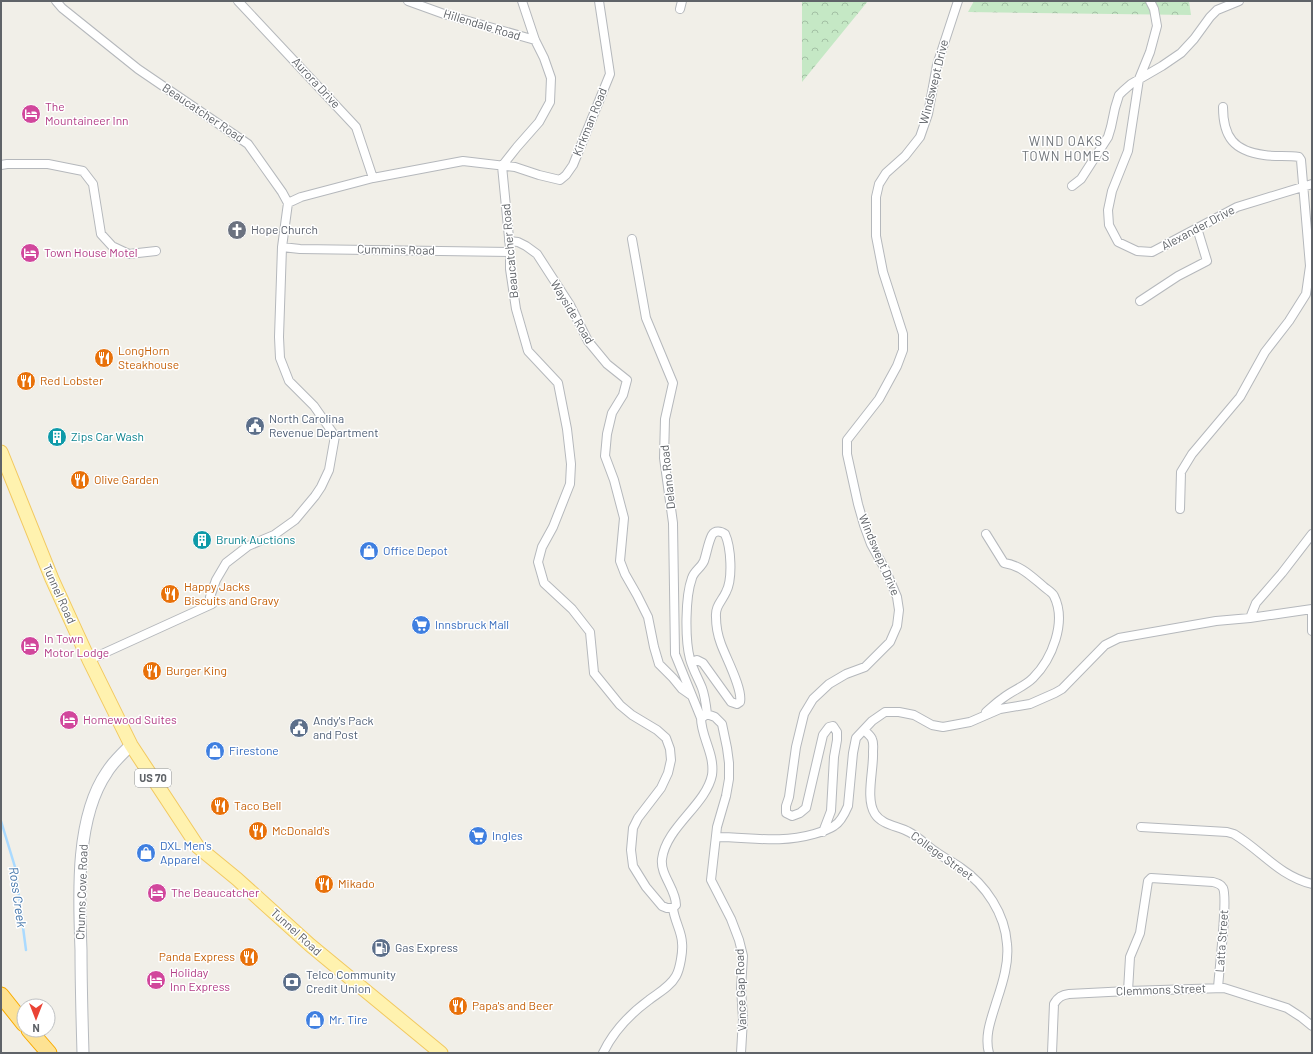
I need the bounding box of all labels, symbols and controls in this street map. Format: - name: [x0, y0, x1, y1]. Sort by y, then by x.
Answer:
- street label: Hillendale Road: [442, 6, 523, 42]
- street label: Windswept Drive: [916, 38, 950, 126]
- street label: Aurora Drive: [290, 54, 344, 111]
- street label: Beaucatcher Road: [160, 80, 247, 145]
- street label: Kirkman Road: [569, 86, 609, 158]
- place label: The Mountaineer Inn: [45, 99, 129, 127]
- hotel icon: The Mountaineer Inn: [20, 103, 42, 125]
- district label: WIND OAKS TOWN HOMES: [1022, 133, 1110, 164]
- street label: Alexander Drive: [1158, 202, 1237, 252]
- street label: Beaucatcher Road: [498, 203, 520, 299]
- church icon: Hope Church: [226, 219, 248, 241]
- place label: Hope Church: [251, 222, 318, 236]
- street label: Cummins Road: [357, 241, 435, 257]
- hotel icon: Town House Motel: [19, 242, 41, 264]
- place label: Town House Motel: [44, 245, 138, 259]
- street label: Wayside Road: [548, 277, 597, 346]
- place label: LongHorn Steakhouse: [118, 343, 179, 371]
- restaurant icon: LongHorn Steakhouse: [93, 347, 115, 369]
- restaurant icon: Red Lobster: [15, 370, 37, 392]
- place label: Red Lobster: [40, 373, 104, 387]
- place label: North Carolina Revenue Department: [269, 411, 379, 439]
- public building icon: North Carolina Revenue Department: [244, 415, 266, 437]
- building icon: Zips Car Wash: [46, 426, 68, 448]
- place label: Zips Car Wash: [71, 429, 144, 443]
- street label: Delano Road: [657, 444, 677, 510]
- restaurant icon: Olive Garden: [69, 469, 91, 491]
- place label: Olive Garden: [94, 472, 159, 486]
- street label: Windswept Drive: [856, 512, 903, 597]
- building icon: Brunk Auctions: [191, 529, 213, 551]
- place label: Brunk Auctions: [216, 532, 296, 546]
- shop icon: Office Depot: [358, 540, 380, 562]
- place label: Office Depot: [383, 543, 448, 557]
- street label: Tunnel Road: [41, 562, 79, 626]
- place label: Happy Jacks Biscuits and Gravy: [184, 579, 280, 607]
- restaurant icon: Happy Jacks Biscuits and Gravy: [159, 583, 181, 605]
- supermarket icon: Innsbruck Mall: [410, 614, 432, 636]
- place label: Innsbruck Mall: [435, 617, 509, 631]
- place label: In Town Motor Lodge: [44, 631, 109, 659]
- hotel icon: In Town Motor Lodge: [19, 635, 41, 657]
- restaurant icon: Burger King: [141, 660, 163, 682]
- place label: Burger King: [166, 663, 227, 677]
- hotel icon: Homewood Suites: [58, 709, 80, 731]
- place label: Homewood Suites: [83, 712, 177, 726]
- place label: Andy's Pack and Post: [313, 713, 374, 741]
- public building icon: Andy's Pack and Post: [288, 717, 310, 739]
- shop icon: Firestone: [204, 740, 226, 762]
- place label: Firestone: [229, 743, 279, 757]
- road number: US 70: [135, 769, 171, 787]
- restaurant icon: Taco Bell: [209, 795, 231, 817]
- place label: Taco Bell: [234, 798, 281, 812]
- restaurant icon: McDonald's: [247, 820, 269, 842]
- place label: McDonald's: [272, 823, 330, 837]
- supermarket icon: Ingles: [467, 825, 489, 847]
- place label: Ingles: [492, 828, 523, 842]
- street label: College Street: [909, 828, 977, 883]
- place label: DXL Men's Apparel: [160, 838, 212, 866]
- shop icon: DXL Men's Apparel: [135, 842, 157, 864]
- street label: Chunns Cove Road: [72, 844, 90, 940]
- water label: Ross Creek: [6, 866, 30, 929]
- restaurant icon: Mikado: [313, 873, 335, 895]
- place label: Mikado: [338, 876, 375, 890]
- hotel icon: The Beaucatcher: [146, 882, 168, 904]
- place label: The Beaucatcher: [171, 885, 260, 899]
- street label: Tunnel Road: [268, 905, 325, 958]
- street label: Latta Street: [1212, 909, 1230, 973]
- fuel station icon: Gas Express: [370, 937, 392, 959]
- place label: Gas Express: [395, 940, 458, 954]
- restaurant icon: Panda Express: [238, 946, 260, 968]
- street label: Vance Gap Road: [732, 948, 748, 1032]
- place label: Panda Express: [159, 949, 235, 963]
- place label: Holiday Inn Express: [170, 965, 230, 993]
- place label: Telco Community Credit Union: [306, 967, 396, 995]
- hotel icon: Holiday Inn Express: [145, 969, 167, 991]
- bank icon: Telco Community Credit Union: [281, 971, 303, 993]
- street label: Clemmons Street: [1116, 980, 1206, 998]
- restaurant icon: Papa's and Beer: [447, 995, 469, 1017]
- north arrow: [16, 998, 56, 1038]
- place label: Papa's and Beer: [472, 998, 554, 1012]
- shop icon: Mr. Tire: [304, 1009, 326, 1031]
- place label: Mr. Tire: [329, 1012, 368, 1026]
- text: N: [32, 1022, 40, 1035]

